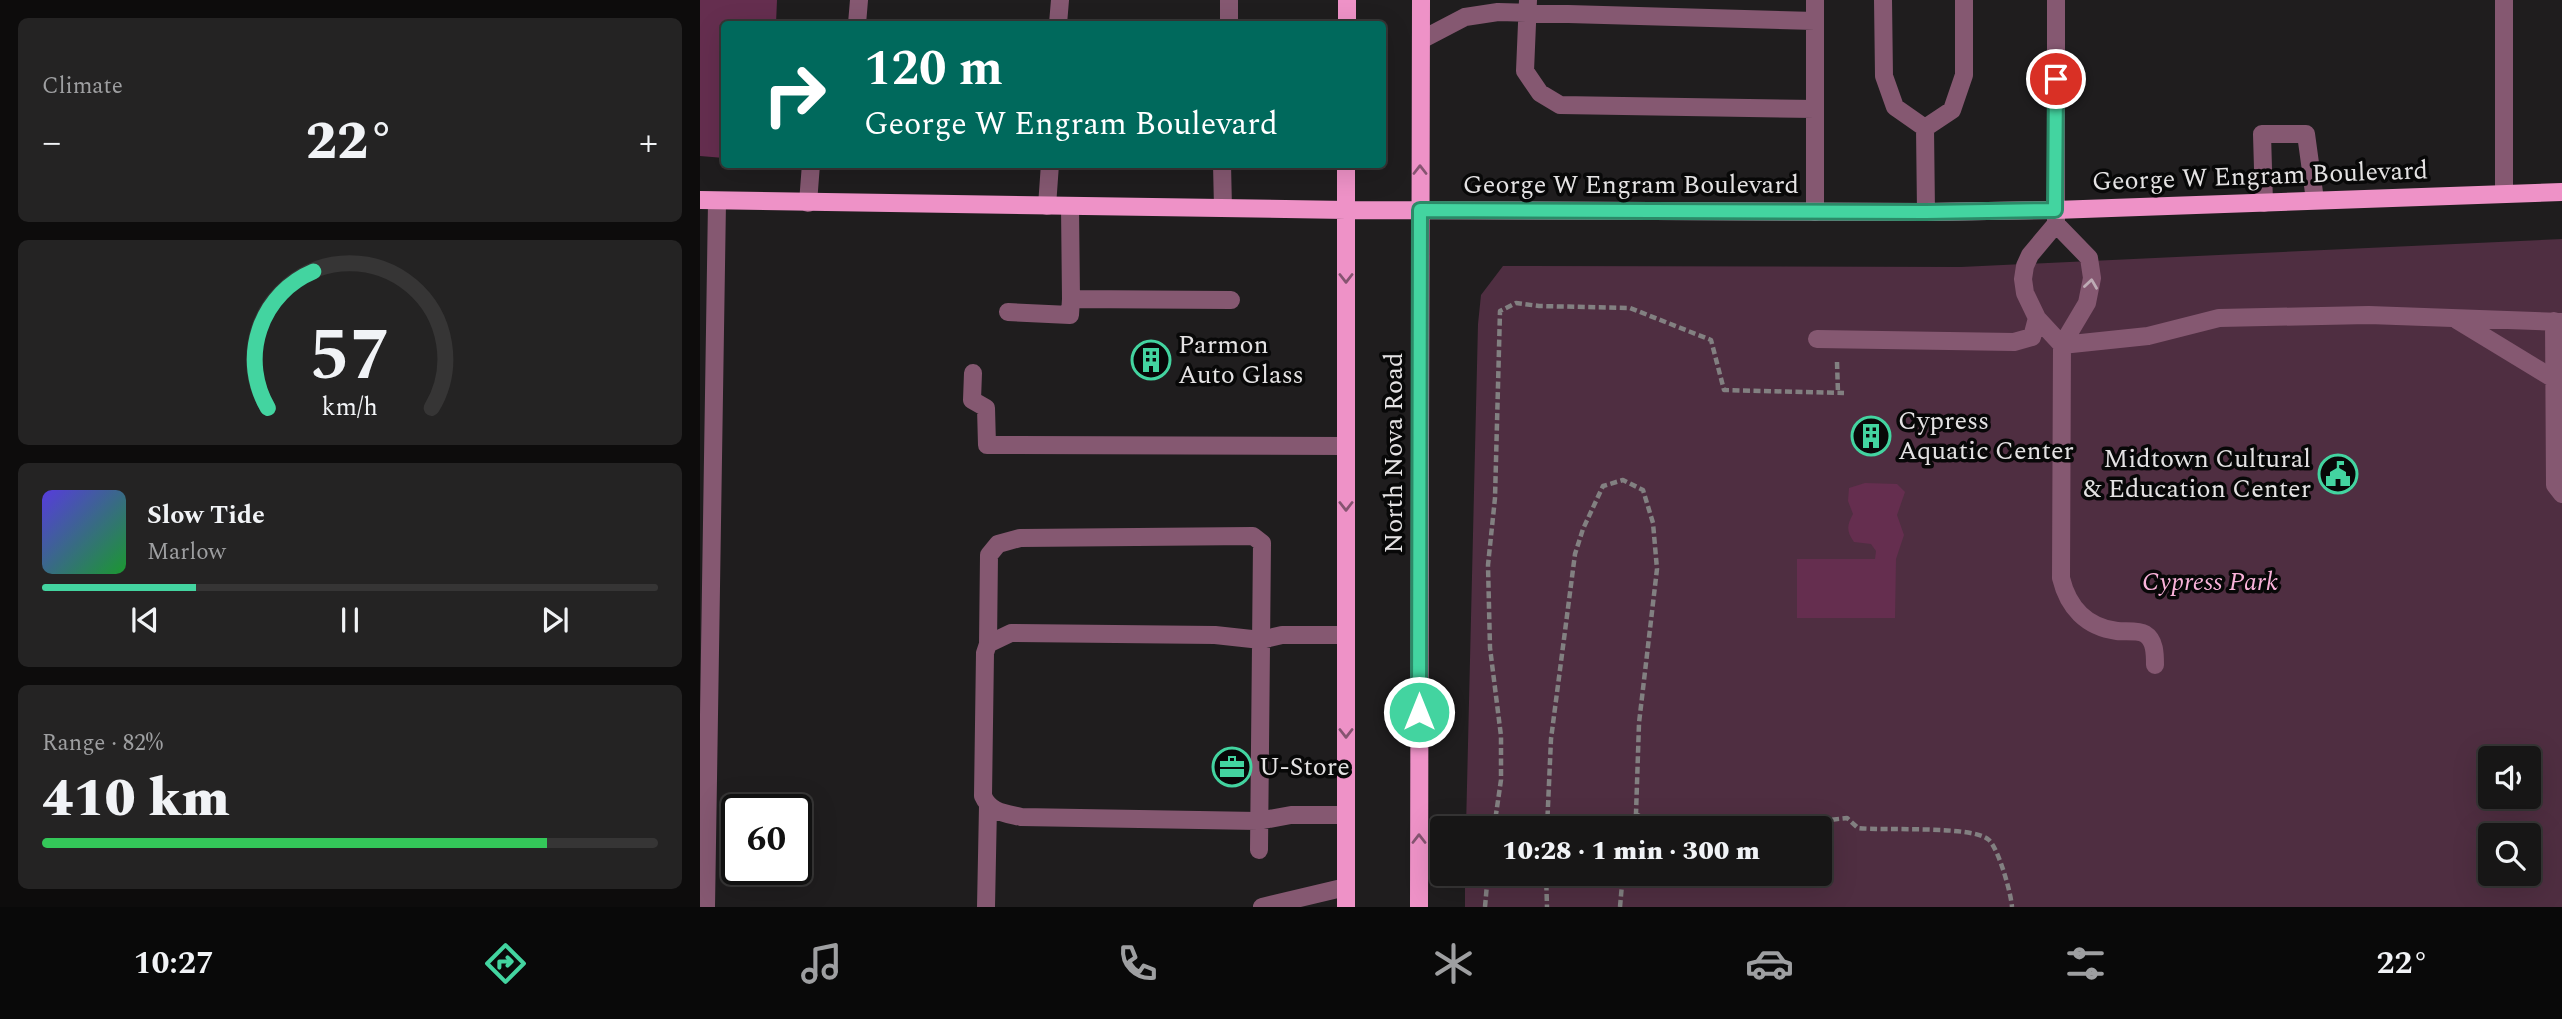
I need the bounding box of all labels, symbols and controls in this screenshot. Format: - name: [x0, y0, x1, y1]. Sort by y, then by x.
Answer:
- text: 120 m: [864, 32, 1003, 107]
- icon: right: [749, 49, 840, 140]
- pin: [2026, 49, 2086, 109]
- icon: arrive: [2037, 60, 2075, 98]
- text: Climate: [42, 69, 123, 104]
- text: George W Engram Boulevard: [864, 100, 1278, 149]
- text: 22°: [306, 103, 394, 182]
- text: −: [42, 114, 61, 172]
- text: +: [639, 114, 658, 172]
- street label: George W Engram Boulevard: [2091, 150, 2429, 202]
- one-way arrow: [1412, 165, 1428, 175]
- street label: George W Engram Boulevard: [1463, 165, 1799, 205]
- one-way arrow: [1338, 273, 1354, 284]
- one-way arrow: [2083, 278, 2098, 290]
- text: 57: [309, 302, 391, 413]
- place label: Parmon Auto Glass: [1178, 325, 1304, 395]
- building icon: Parmon Auto Glass: [1130, 339, 1172, 381]
- street label: North Nova Road: [1374, 352, 1414, 554]
- text: km/h: [322, 389, 378, 427]
- place label: Cypress Aquatic Center: [1898, 401, 2074, 471]
- building icon: Cypress Aquatic Center: [1850, 415, 1892, 457]
- place label: Midtown Cultural & Education Center: [2083, 439, 2311, 509]
- public building icon: Midtown Cultural & Education Center: [2317, 453, 2359, 495]
- text: Slow Tide: [147, 495, 265, 535]
- one-way arrow: [1338, 501, 1354, 511]
- text: Marlow: [147, 535, 226, 570]
- park label: Cypress Park: [2142, 562, 2278, 602]
- icon: previous: [126, 601, 164, 639]
- icon: pause: [331, 601, 369, 639]
- icon: next: [536, 601, 574, 639]
- position arrow: [1382, 675, 1456, 749]
- text: Range · 82%: [42, 726, 163, 761]
- one-way arrow: [1338, 728, 1354, 739]
- office icon: U-Store: [1211, 746, 1253, 788]
- map controls: [2478, 746, 2541, 886]
- button: sound: [2478, 746, 2541, 809]
- place label: U-Store: [1259, 747, 1350, 787]
- text: 410 km: [42, 760, 230, 839]
- speed limit sign: 60: [721, 794, 812, 885]
- button: search: [2478, 823, 2541, 886]
- text: 10:28 · 1 min · 300 m: [1502, 831, 1760, 871]
- one-way arrow: [1411, 833, 1427, 844]
- text: 10:27: [133, 939, 214, 988]
- icon: directions: [481, 939, 530, 988]
- icon: music: [797, 939, 846, 988]
- icon: phone: [1113, 939, 1162, 988]
- icon: climate: [1429, 939, 1478, 988]
- icon: car: [1745, 939, 1794, 988]
- icon: filters: [2061, 939, 2110, 988]
- text: 22°: [2377, 939, 2428, 988]

